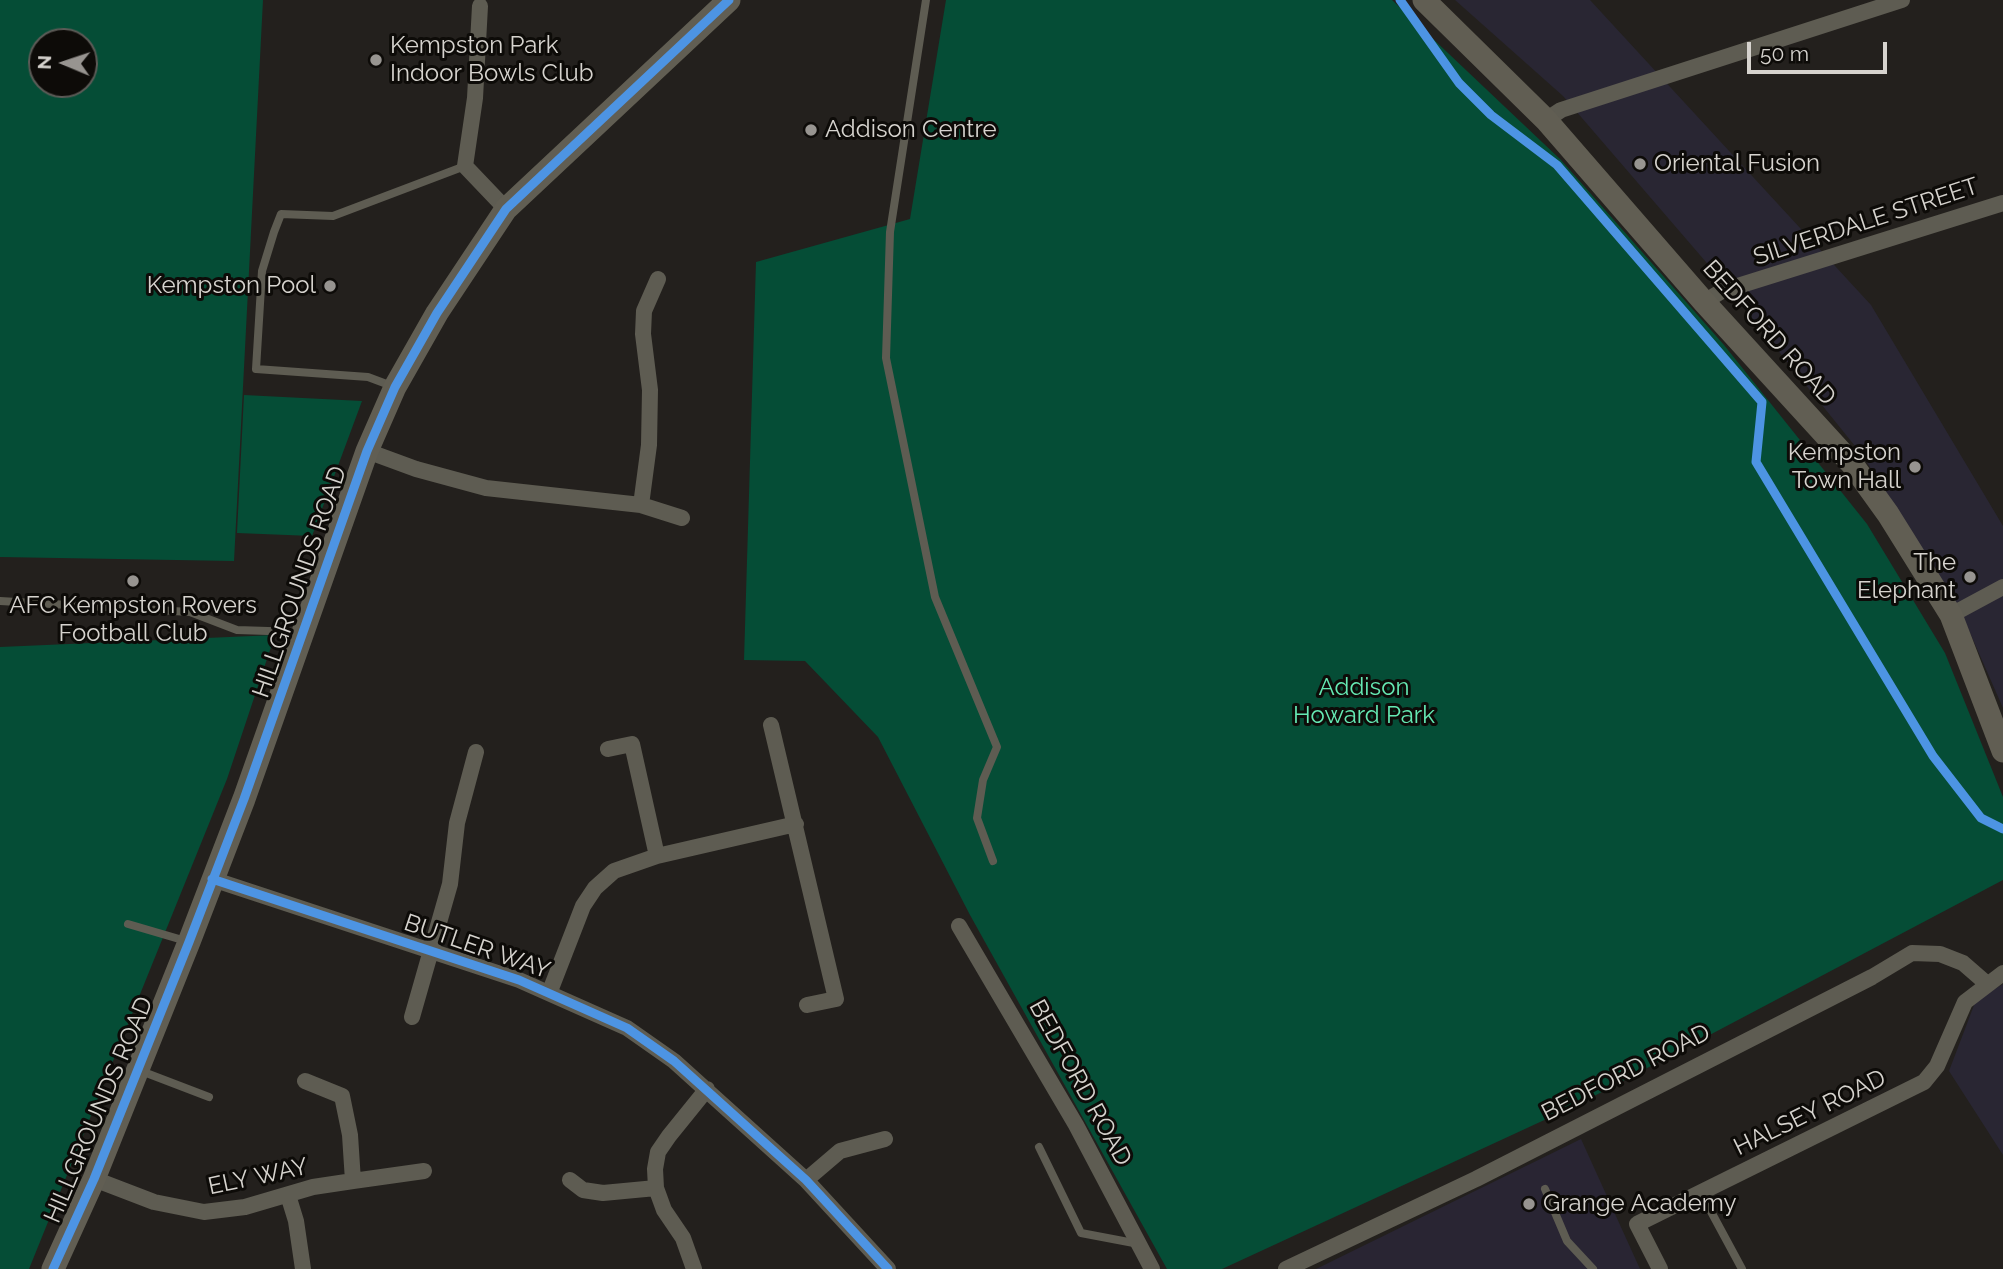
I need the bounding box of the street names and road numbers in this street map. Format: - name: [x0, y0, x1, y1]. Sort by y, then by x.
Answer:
- street label: SILVERDALE STREET: [1750, 172, 1982, 272]
- street label: BEDFORD ROAD: [1696, 255, 1842, 411]
- street label: HILLGROUNDS ROAD: [247, 463, 353, 701]
- street label: BUTLER WAY: [400, 909, 554, 985]
- street label: HILLGROUNDS ROAD: [38, 993, 160, 1227]
- street label: BEDFORD ROAD: [1023, 995, 1137, 1171]
- street label: BEDFORD ROAD: [1537, 1018, 1715, 1128]
- street label: HALSEY ROAD: [1729, 1064, 1891, 1162]
- street label: ELY WAY: [205, 1152, 311, 1202]

